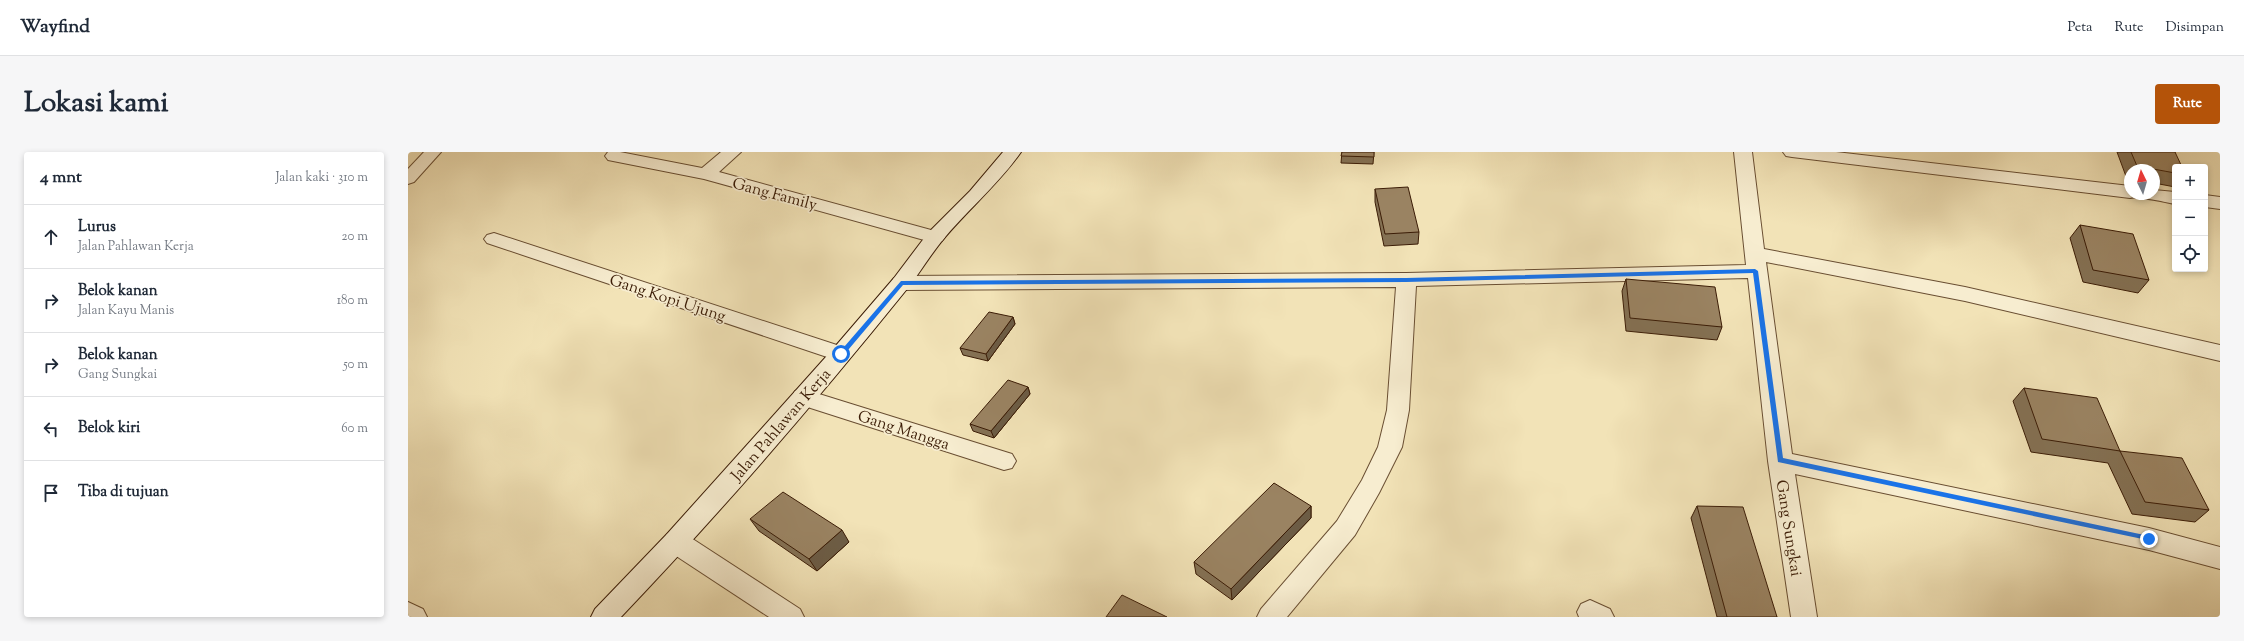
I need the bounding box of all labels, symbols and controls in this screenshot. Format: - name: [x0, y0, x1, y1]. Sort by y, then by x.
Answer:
- text: Wayfind: [20, 14, 90, 41]
- text: Peta: [2067, 18, 2092, 38]
- text: Rute: [2114, 18, 2144, 38]
- text: Disimpan: [2166, 18, 2224, 38]
- text: Lokasi kami: [24, 84, 168, 124]
- button: Rute: [2155, 84, 2220, 124]
- north arrow: [2124, 164, 2160, 200]
- map controls: [2172, 164, 2208, 272]
- button: +: [2172, 164, 2208, 200]
- text: 4 mnt: [40, 166, 82, 190]
- text: Jalan kaki · 310 m: [276, 169, 368, 187]
- street label: Gang Family: [729, 173, 819, 218]
- button: −: [2172, 200, 2208, 236]
- text: Lurus: [78, 217, 116, 238]
- icon: ahead: [40, 226, 62, 248]
- text: 20 m: [342, 228, 368, 246]
- button: locate: [2172, 236, 2208, 272]
- text: Jalan Pahlawan Kerja: [78, 238, 194, 256]
- street label: Gang Kopi Ujung: [606, 270, 729, 329]
- text: Belok kanan: [78, 281, 158, 302]
- icon: right: [40, 290, 62, 312]
- text: 180 m: [337, 292, 368, 310]
- text: Jalan Kayu Manis: [78, 302, 174, 320]
- text: Belok kanan: [78, 345, 158, 366]
- route start: [832, 345, 850, 363]
- icon: right: [40, 354, 62, 376]
- text: 50 m: [343, 356, 368, 374]
- street label: Jalan Pahlawan Kerja: [726, 364, 838, 488]
- text: Gang Sungkai: [78, 366, 157, 384]
- street label: Gang Mangga: [854, 406, 953, 457]
- icon: left: [40, 418, 62, 440]
- text: Belok kiri: [78, 418, 140, 439]
- text: 60 m: [341, 420, 368, 438]
- street label: Gang Sungkai: [1769, 478, 1807, 579]
- icon: arrive: [40, 482, 62, 504]
- text: Tiba di tujuan: [78, 482, 169, 503]
- route end: [2140, 530, 2158, 548]

